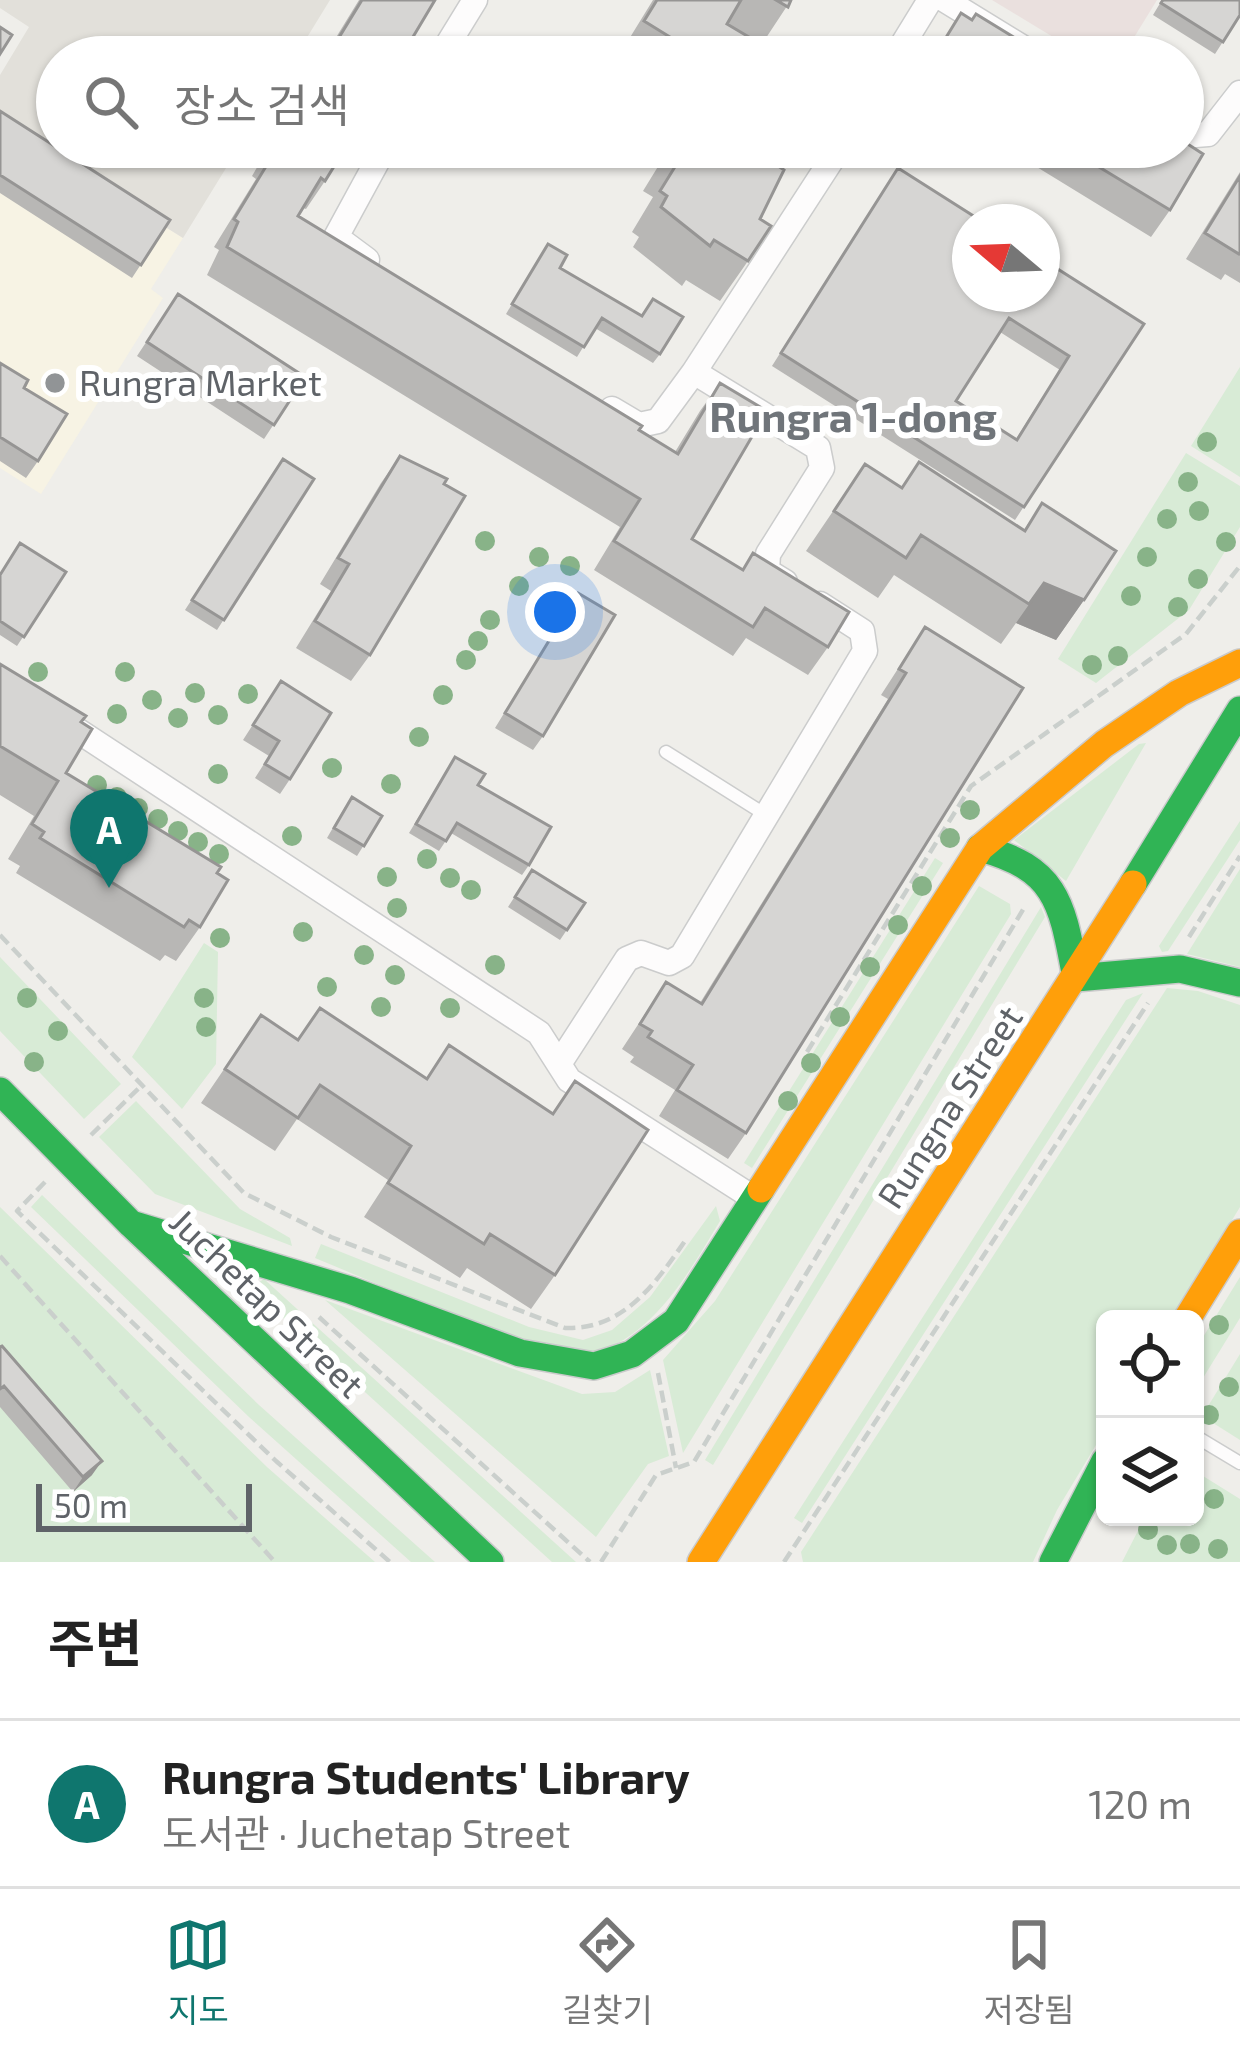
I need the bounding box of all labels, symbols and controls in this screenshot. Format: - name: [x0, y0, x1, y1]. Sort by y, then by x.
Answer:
- search box: [36, 36, 1204, 168]
- icon: search: [78, 69, 144, 135]
- text: 장소 검색: [174, 77, 350, 131]
- north arrow: [952, 204, 1060, 312]
- place label: Rungra Market: [79, 360, 322, 403]
- marker: Rungra Market: [42, 370, 68, 396]
- district label: Rungra 1-dong: [709, 390, 997, 440]
- your location: [525, 582, 585, 642]
- pin: A: [70, 789, 148, 888]
- street label: Rungna Street: [867, 997, 1030, 1215]
- street label: Juchetap Street: [162, 1199, 374, 1405]
- map controls: [1096, 1310, 1204, 1526]
- button: locate: [1096, 1310, 1204, 1418]
- button: layers: [1096, 1418, 1204, 1526]
- scale bar: [36, 1478, 252, 1531]
- text: 50 m: [54, 1485, 128, 1525]
- text: 주변: [48, 1611, 142, 1672]
- text: Rungra Students' Library: [162, 1749, 690, 1803]
- text: A: [74, 1780, 100, 1827]
- text: 120 m: [1088, 1780, 1192, 1827]
- text: 도서관 · Juchetap Street: [162, 1809, 570, 1856]
- tab: 지도: [165, 1912, 231, 2032]
- tab: 길찾기: [562, 1912, 653, 2032]
- tab: 저장됨: [984, 1912, 1075, 2032]

